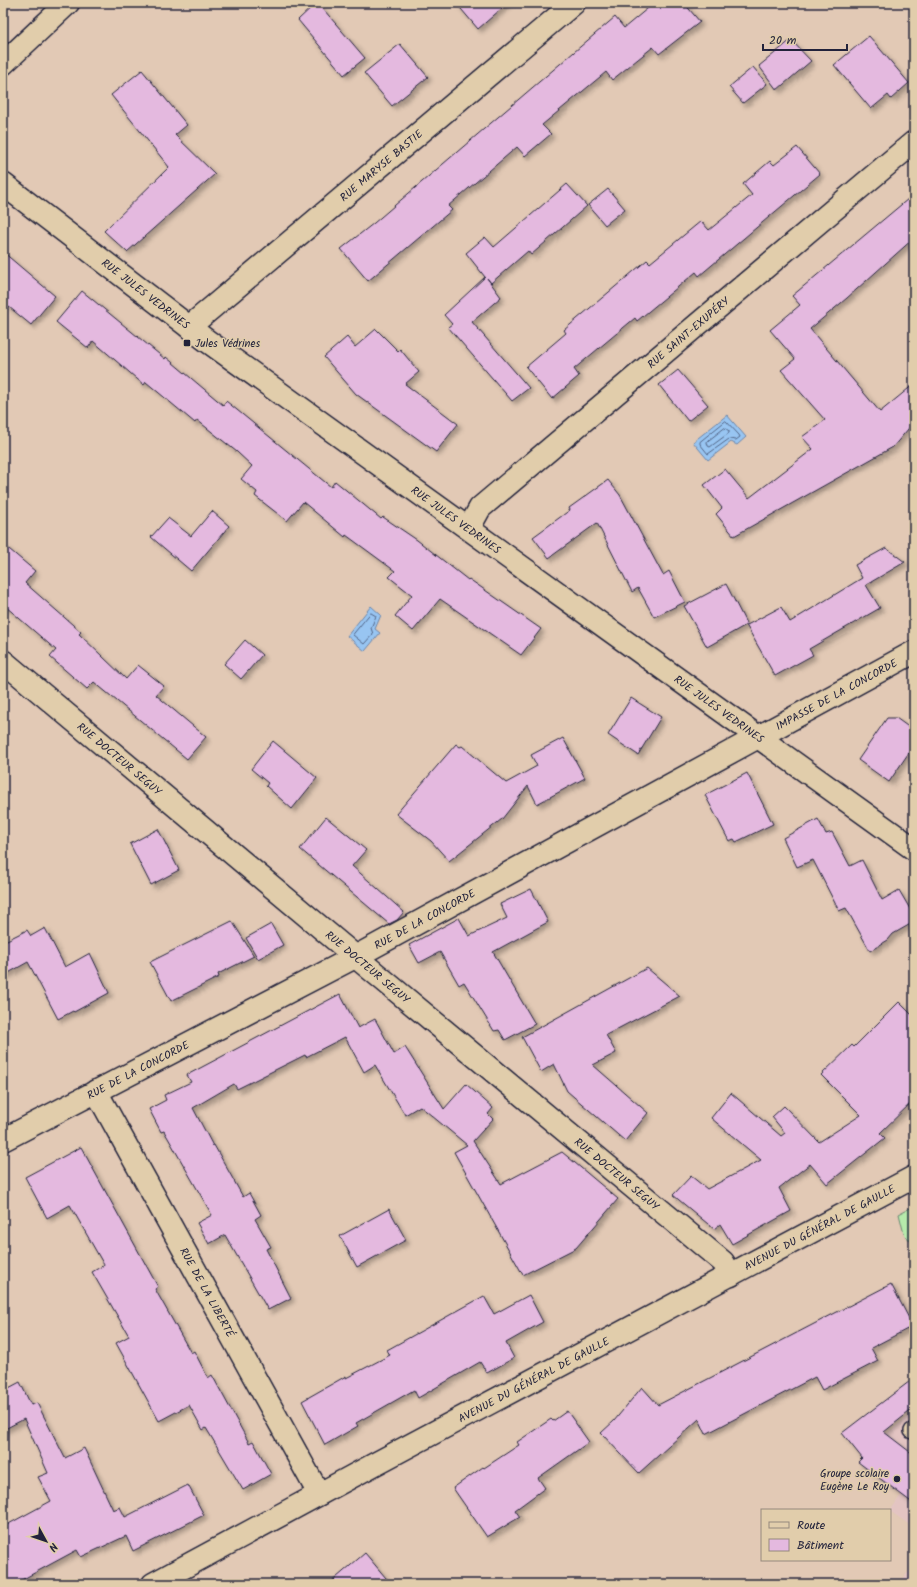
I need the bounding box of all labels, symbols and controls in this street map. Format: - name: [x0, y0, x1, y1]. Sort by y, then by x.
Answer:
- scale bar: [763, 26, 847, 52]
- text: 20 m: [769, 31, 797, 50]
- street label: RUE MARYSE BASTIE: [336, 125, 428, 207]
- street label: RUE JULES VEDRINES: [97, 255, 193, 334]
- street label: RUE SAINT-EXUPÉRY: [643, 293, 735, 373]
- place label: Jules Védrines: [195, 335, 260, 353]
- marker: Jules Védrines: [182, 338, 192, 348]
- street label: RUE JULES VEDRINES: [407, 482, 504, 559]
- street label: IMPASSE DE LA CONCORDE: [773, 654, 902, 736]
- street label: RUE JULES VEDRINES: [670, 671, 768, 748]
- street label: RUE DOCTEUR SEGUY: [72, 718, 166, 801]
- street label: RUE DE LA CONCORDE: [371, 885, 480, 955]
- street label: RUE DOCTEUR SEGUY: [321, 927, 414, 1009]
- street label: RUE DE LA CONCORDE: [84, 1036, 193, 1105]
- street label: RUE DOCTEUR SEGUY: [570, 1134, 663, 1216]
- street label: AVENUE DU GÉNÉRAL DE GAULLE: [741, 1180, 899, 1276]
- street label: RUE DE LA LIBERTÉ: [174, 1244, 239, 1342]
- street label: AVENUE DU GÉNÉRAL DE GAULLE: [455, 1333, 613, 1428]
- place label: Groupe scolaire Eugène Le Roy: [820, 1465, 890, 1496]
- marker: Groupe scolaire Eugène Le Roy: [892, 1474, 902, 1484]
- legend: [761, 1509, 891, 1561]
- text: Route: [797, 1516, 826, 1535]
- north arrow: [26, 1521, 66, 1561]
- text: Bâtiment: [797, 1536, 844, 1555]
- text: N: [44, 1538, 62, 1555]

